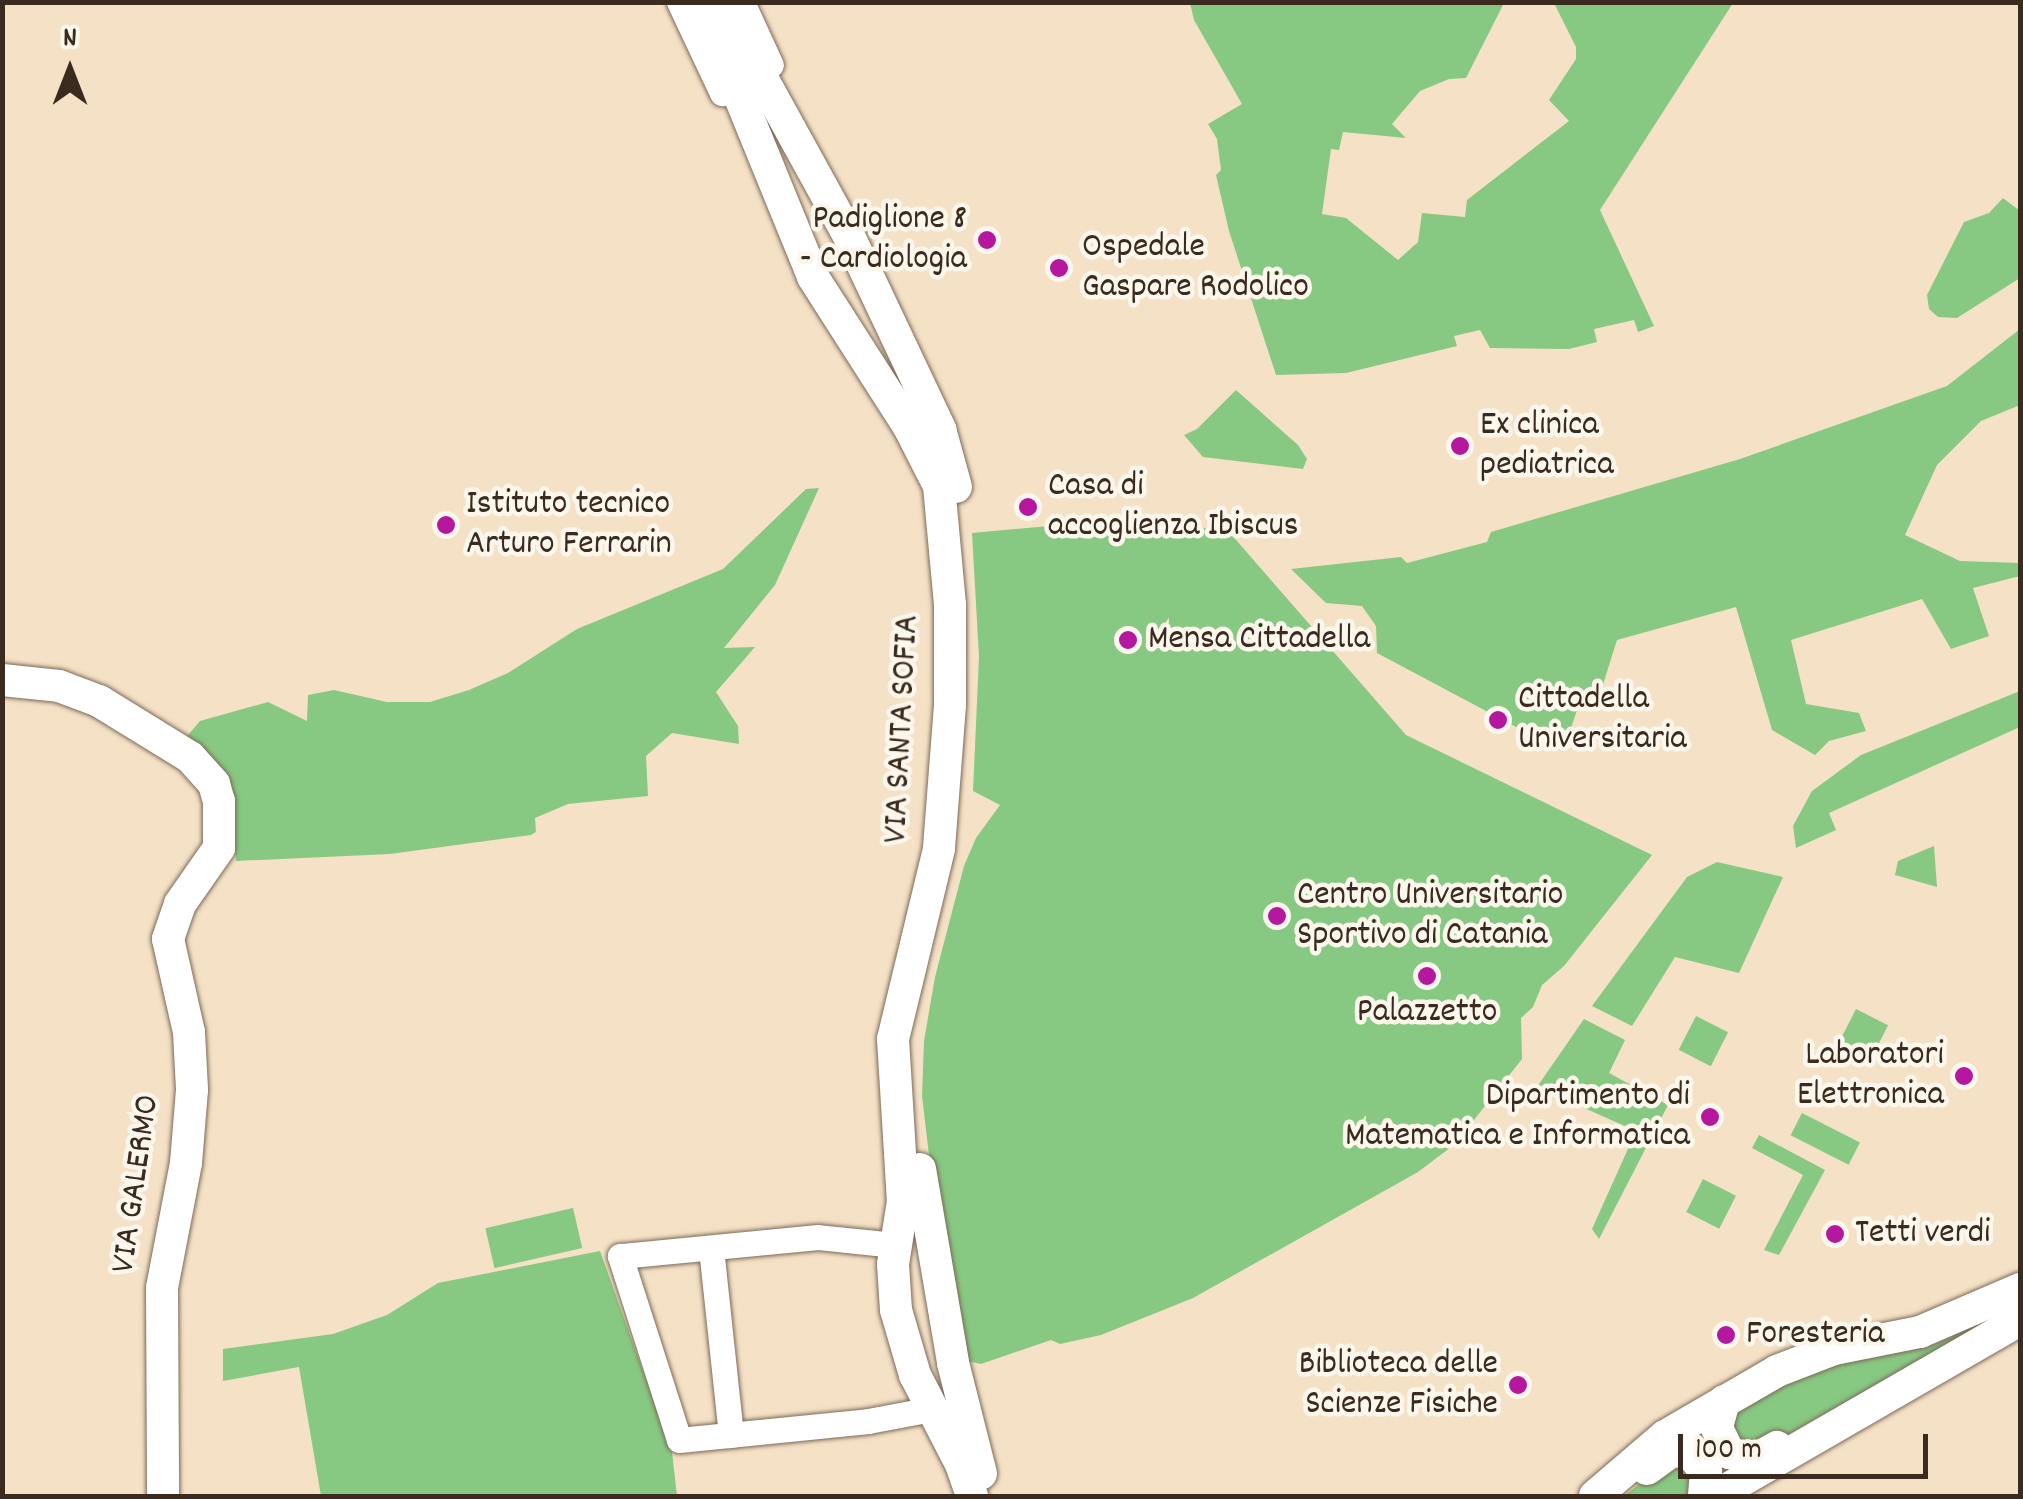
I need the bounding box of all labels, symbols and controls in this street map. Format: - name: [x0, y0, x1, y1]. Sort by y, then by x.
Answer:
- north arrow: [20, 20, 120, 120]
- text: N: [63, 20, 77, 60]
- place label: Padiglione 8 - Cardiologia: [800, 199, 967, 281]
- place label: Ospedale Gaspare Rodolico: [1082, 227, 1309, 309]
- marker: Padiglione 8 - Cardiologia: [976, 229, 998, 251]
- marker: Ospedale Gaspare Rodolico: [1046, 255, 1072, 281]
- place label: Ex clinica pediatrica: [1480, 405, 1614, 487]
- marker: Ex clinica pediatrica: [1449, 435, 1471, 457]
- place label: Casa di accoglienza Ibiscus: [1048, 466, 1299, 548]
- place label: Istituto tecnico Arturo Ferrarin: [466, 484, 672, 566]
- marker: Casa di accoglienza Ibiscus: [1017, 496, 1039, 518]
- marker: Istituto tecnico Arturo Ferrarin: [435, 514, 457, 536]
- street label: VIA SANTA SOFIA: [876, 614, 930, 844]
- place label: Mensa Cittadella: [1148, 619, 1370, 661]
- marker: Mensa Cittadella: [1117, 629, 1139, 651]
- place label: Cittadella Universitaria: [1518, 679, 1687, 761]
- marker: Cittadella Universitaria: [1487, 709, 1509, 731]
- place label: Centro Universitario Sportivo di Catania: [1297, 875, 1563, 957]
- marker: Centro Universitario Sportivo di Catania: [1266, 905, 1288, 927]
- marker: Palazzetto: [1416, 965, 1438, 987]
- place label: Palazzetto: [1357, 992, 1497, 1034]
- place label: Laboratori Elettronica: [1797, 1035, 1944, 1117]
- marker: Laboratori Elettronica: [1953, 1065, 1975, 1087]
- place label: Dipartimento di Matematica e Informatica: [1345, 1076, 1690, 1158]
- street label: VIA GALERMO: [104, 1092, 170, 1276]
- marker: Dipartimento di Matematica e Informatica: [1699, 1106, 1721, 1128]
- place label: Tetti verdi: [1855, 1213, 1990, 1255]
- marker: Tetti verdi: [1824, 1223, 1846, 1245]
- place label: Foresteria: [1746, 1314, 1884, 1356]
- marker: Foresteria: [1715, 1324, 1737, 1346]
- place label: Biblioteca delle Scienze Fisiche: [1299, 1344, 1498, 1426]
- marker: Biblioteca delle Scienze Fisiche: [1507, 1374, 1529, 1396]
- scale bar: [1683, 1414, 1933, 1476]
- text: 100 m: [1695, 1430, 1762, 1473]

